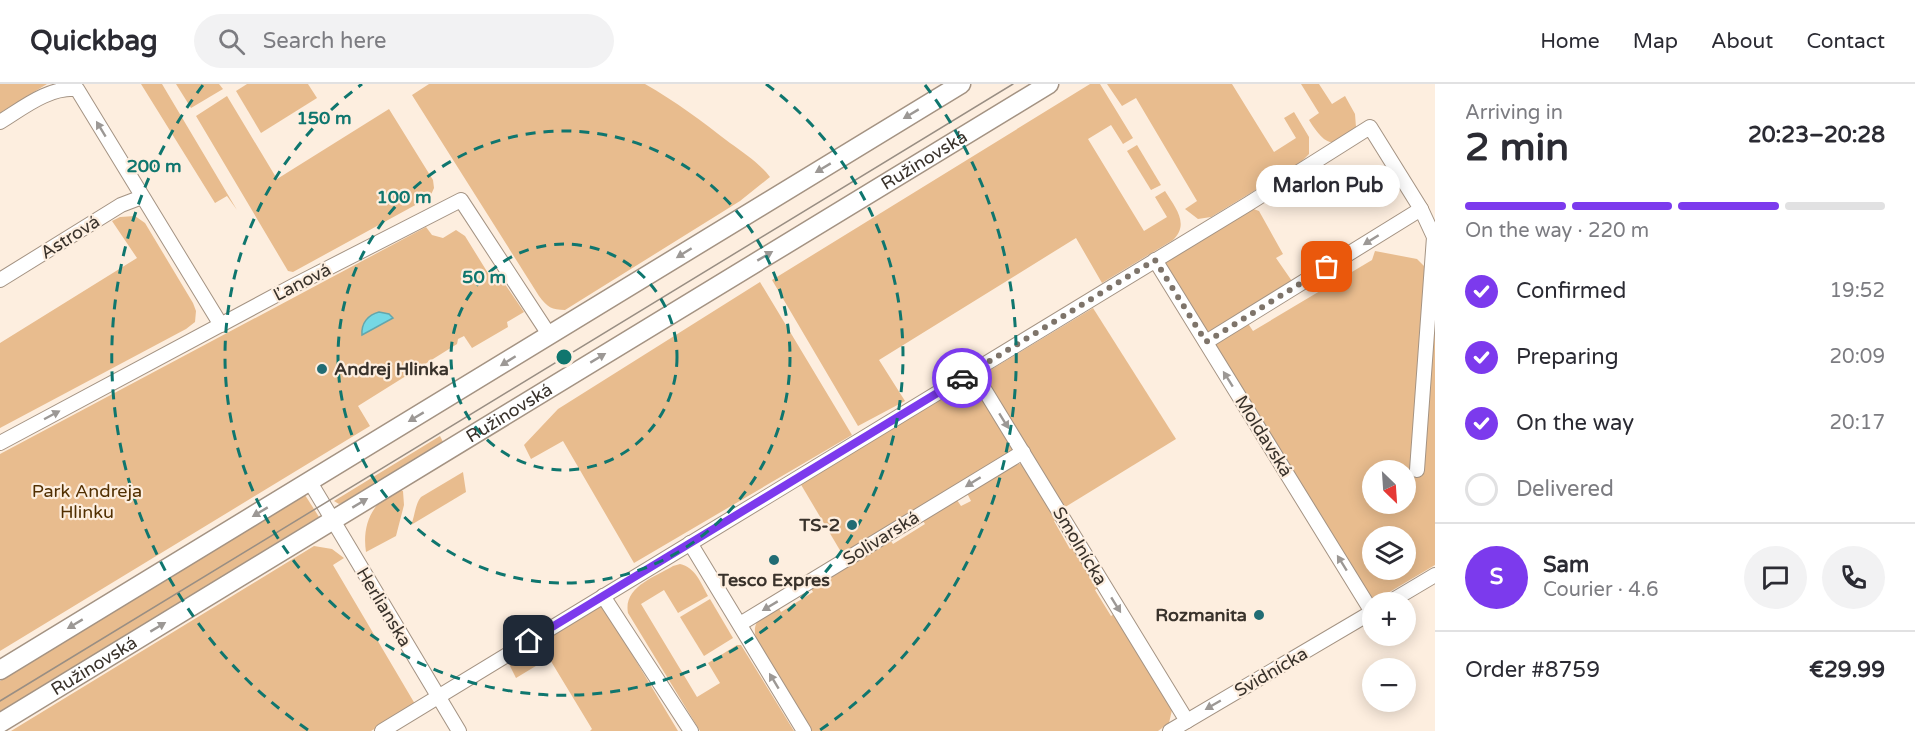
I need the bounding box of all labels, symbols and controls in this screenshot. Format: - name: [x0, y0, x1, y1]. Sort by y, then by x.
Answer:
- search box: [194, 14, 614, 68]
- text: Quickbag: [30, 24, 158, 58]
- icon: search: [215, 25, 248, 58]
- text: Search here: [263, 28, 387, 54]
- text: Home: [1540, 29, 1600, 54]
- text: Map: [1633, 29, 1678, 54]
- text: About: [1711, 29, 1773, 54]
- text: Contact: [1806, 29, 1885, 54]
- text: Arriving in: [1465, 101, 1563, 125]
- text: 150 m: [296, 107, 352, 129]
- one-way arrow: [903, 109, 919, 120]
- one-way arrow: [95, 121, 106, 137]
- text: 20:23–20:28: [1748, 122, 1885, 148]
- text: 2 min: [1465, 124, 1569, 171]
- street label: Ružinovská: [877, 125, 971, 195]
- text: 200 m: [126, 155, 182, 177]
- one-way arrow: [815, 163, 831, 174]
- callout: Marlon Pub: [1255, 165, 1399, 207]
- text: Marlon Pub: [1273, 174, 1383, 198]
- text: 100 m: [376, 186, 432, 208]
- street label: Astrová: [36, 210, 104, 264]
- text: On the way · 220 m: [1465, 219, 1649, 243]
- one-way arrow: [1363, 234, 1379, 245]
- pin: [1301, 241, 1352, 292]
- one-way arrow: [676, 247, 692, 258]
- icon: bag: [1310, 250, 1343, 283]
- one-way arrow: [757, 251, 773, 262]
- street label: Ľanová: [269, 258, 335, 306]
- text: 50 m: [462, 266, 506, 288]
- icon: check: [1465, 275, 1498, 308]
- text: Confirmed: [1516, 278, 1626, 304]
- text: 19:52: [1830, 279, 1885, 303]
- icon: check: [1465, 341, 1498, 374]
- text: Preparing: [1516, 344, 1619, 370]
- text: 20:09: [1830, 345, 1885, 369]
- centre of rings: [554, 347, 574, 367]
- courier: [932, 348, 992, 408]
- one-way arrow: [590, 352, 606, 363]
- one-way arrow: [500, 356, 516, 367]
- place label: Andrej Hlinka: [334, 358, 449, 380]
- marker: Andrej Hlinka: [315, 362, 329, 376]
- icon: car: [946, 362, 979, 395]
- one-way arrow: [1223, 371, 1234, 387]
- street label: Ružinovská: [462, 378, 556, 448]
- street label: Moldavská: [1230, 391, 1298, 481]
- icon: check: [1465, 407, 1498, 440]
- one-way arrow: [43, 410, 60, 420]
- text: On the way: [1516, 410, 1634, 436]
- text: 20:17: [1830, 411, 1885, 435]
- one-way arrow: [408, 412, 424, 423]
- one-way arrow: [998, 413, 1009, 429]
- north arrow: [1362, 460, 1416, 514]
- map controls: [1362, 460, 1416, 712]
- text: Delivered: [1516, 476, 1614, 502]
- one-way arrow: [965, 477, 981, 488]
- park label: Park Andreja Hlinku: [32, 480, 142, 523]
- one-way arrow: [352, 498, 368, 509]
- street label: Smolnícka: [1048, 503, 1112, 589]
- street label: Solivarská: [839, 506, 923, 570]
- one-way arrow: [252, 507, 268, 518]
- place label: TS-2: [798, 514, 840, 536]
- marker: TS-2: [845, 518, 859, 532]
- button: layers: [1362, 526, 1416, 580]
- button: chat: [1744, 546, 1807, 609]
- button: phone: [1822, 546, 1885, 609]
- text: Sam: [1543, 552, 1589, 578]
- marker: Tesco Expres: [767, 553, 781, 567]
- one-way arrow: [1336, 554, 1347, 571]
- street label: Herlianska: [352, 563, 416, 651]
- text: S: [1490, 564, 1503, 590]
- place label: Tesco Expres: [717, 569, 830, 591]
- text: Courier · 4.6: [1543, 578, 1658, 602]
- button: +: [1362, 592, 1416, 646]
- one-way arrow: [1111, 597, 1122, 613]
- one-way arrow: [762, 600, 778, 611]
- place label: Rozmanita: [1155, 604, 1247, 626]
- marker: Rozmanita: [1252, 608, 1266, 622]
- pin: [503, 615, 554, 666]
- one-way arrow: [67, 619, 83, 630]
- one-way arrow: [149, 621, 166, 632]
- icon: home: [512, 624, 545, 657]
- street label: Ružinovská: [47, 631, 141, 700]
- street label: Svidnícka: [1231, 642, 1311, 702]
- text: Order #8759: [1465, 657, 1600, 683]
- text: €29.99: [1809, 657, 1885, 683]
- button: −: [1362, 658, 1416, 712]
- one-way arrow: [769, 672, 779, 689]
- one-way arrow: [1205, 700, 1221, 711]

